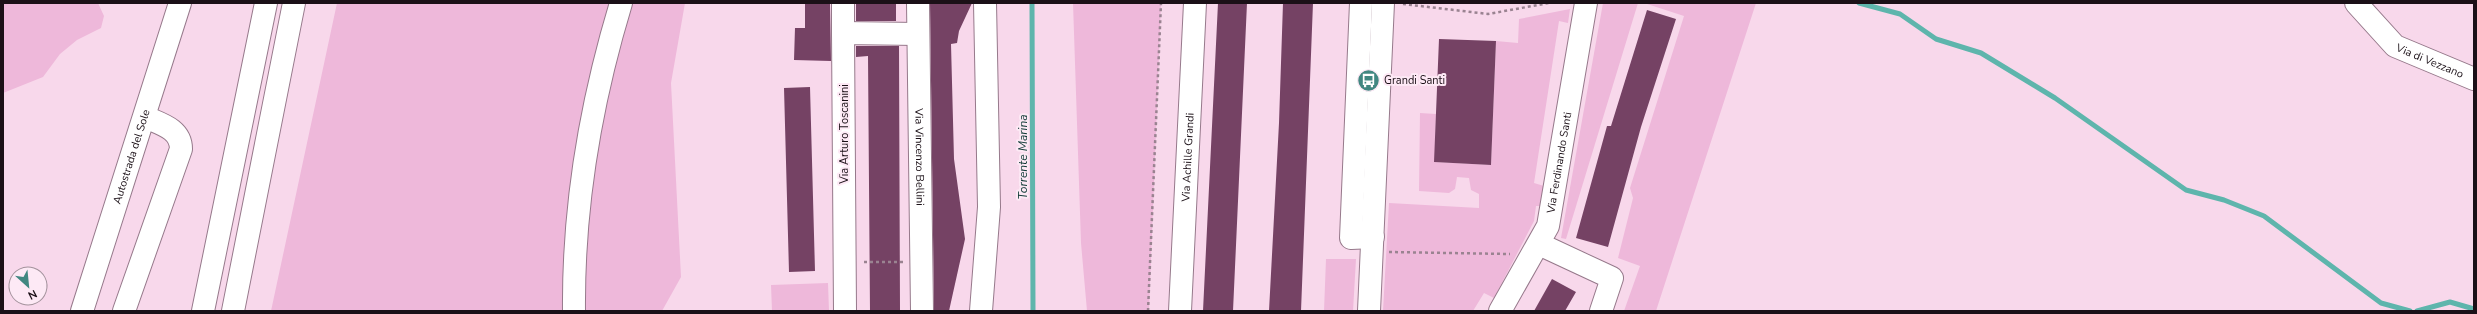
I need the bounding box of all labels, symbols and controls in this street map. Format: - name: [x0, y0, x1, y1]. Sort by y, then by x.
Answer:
- street label: Via di Vezzano: [2393, 40, 2466, 82]
- bus stop icon: Grandi Santi: [1355, 67, 1381, 93]
- place label: Grandi Santi: [1384, 73, 1445, 88]
- street label: Via Arturo Toscanini: [837, 84, 852, 185]
- street label: Autostrada del Sole: [110, 107, 154, 206]
- street label: Via Vincenzo Bellini: [911, 107, 928, 206]
- street label: Via Ferdinando Santi: [1543, 111, 1575, 215]
- street label: Via Achille Grandi: [1178, 112, 1198, 203]
- water label: Torrente Marina: [1015, 114, 1031, 200]
- north arrow: [8, 266, 48, 306]
- text: N: [25, 286, 39, 303]

